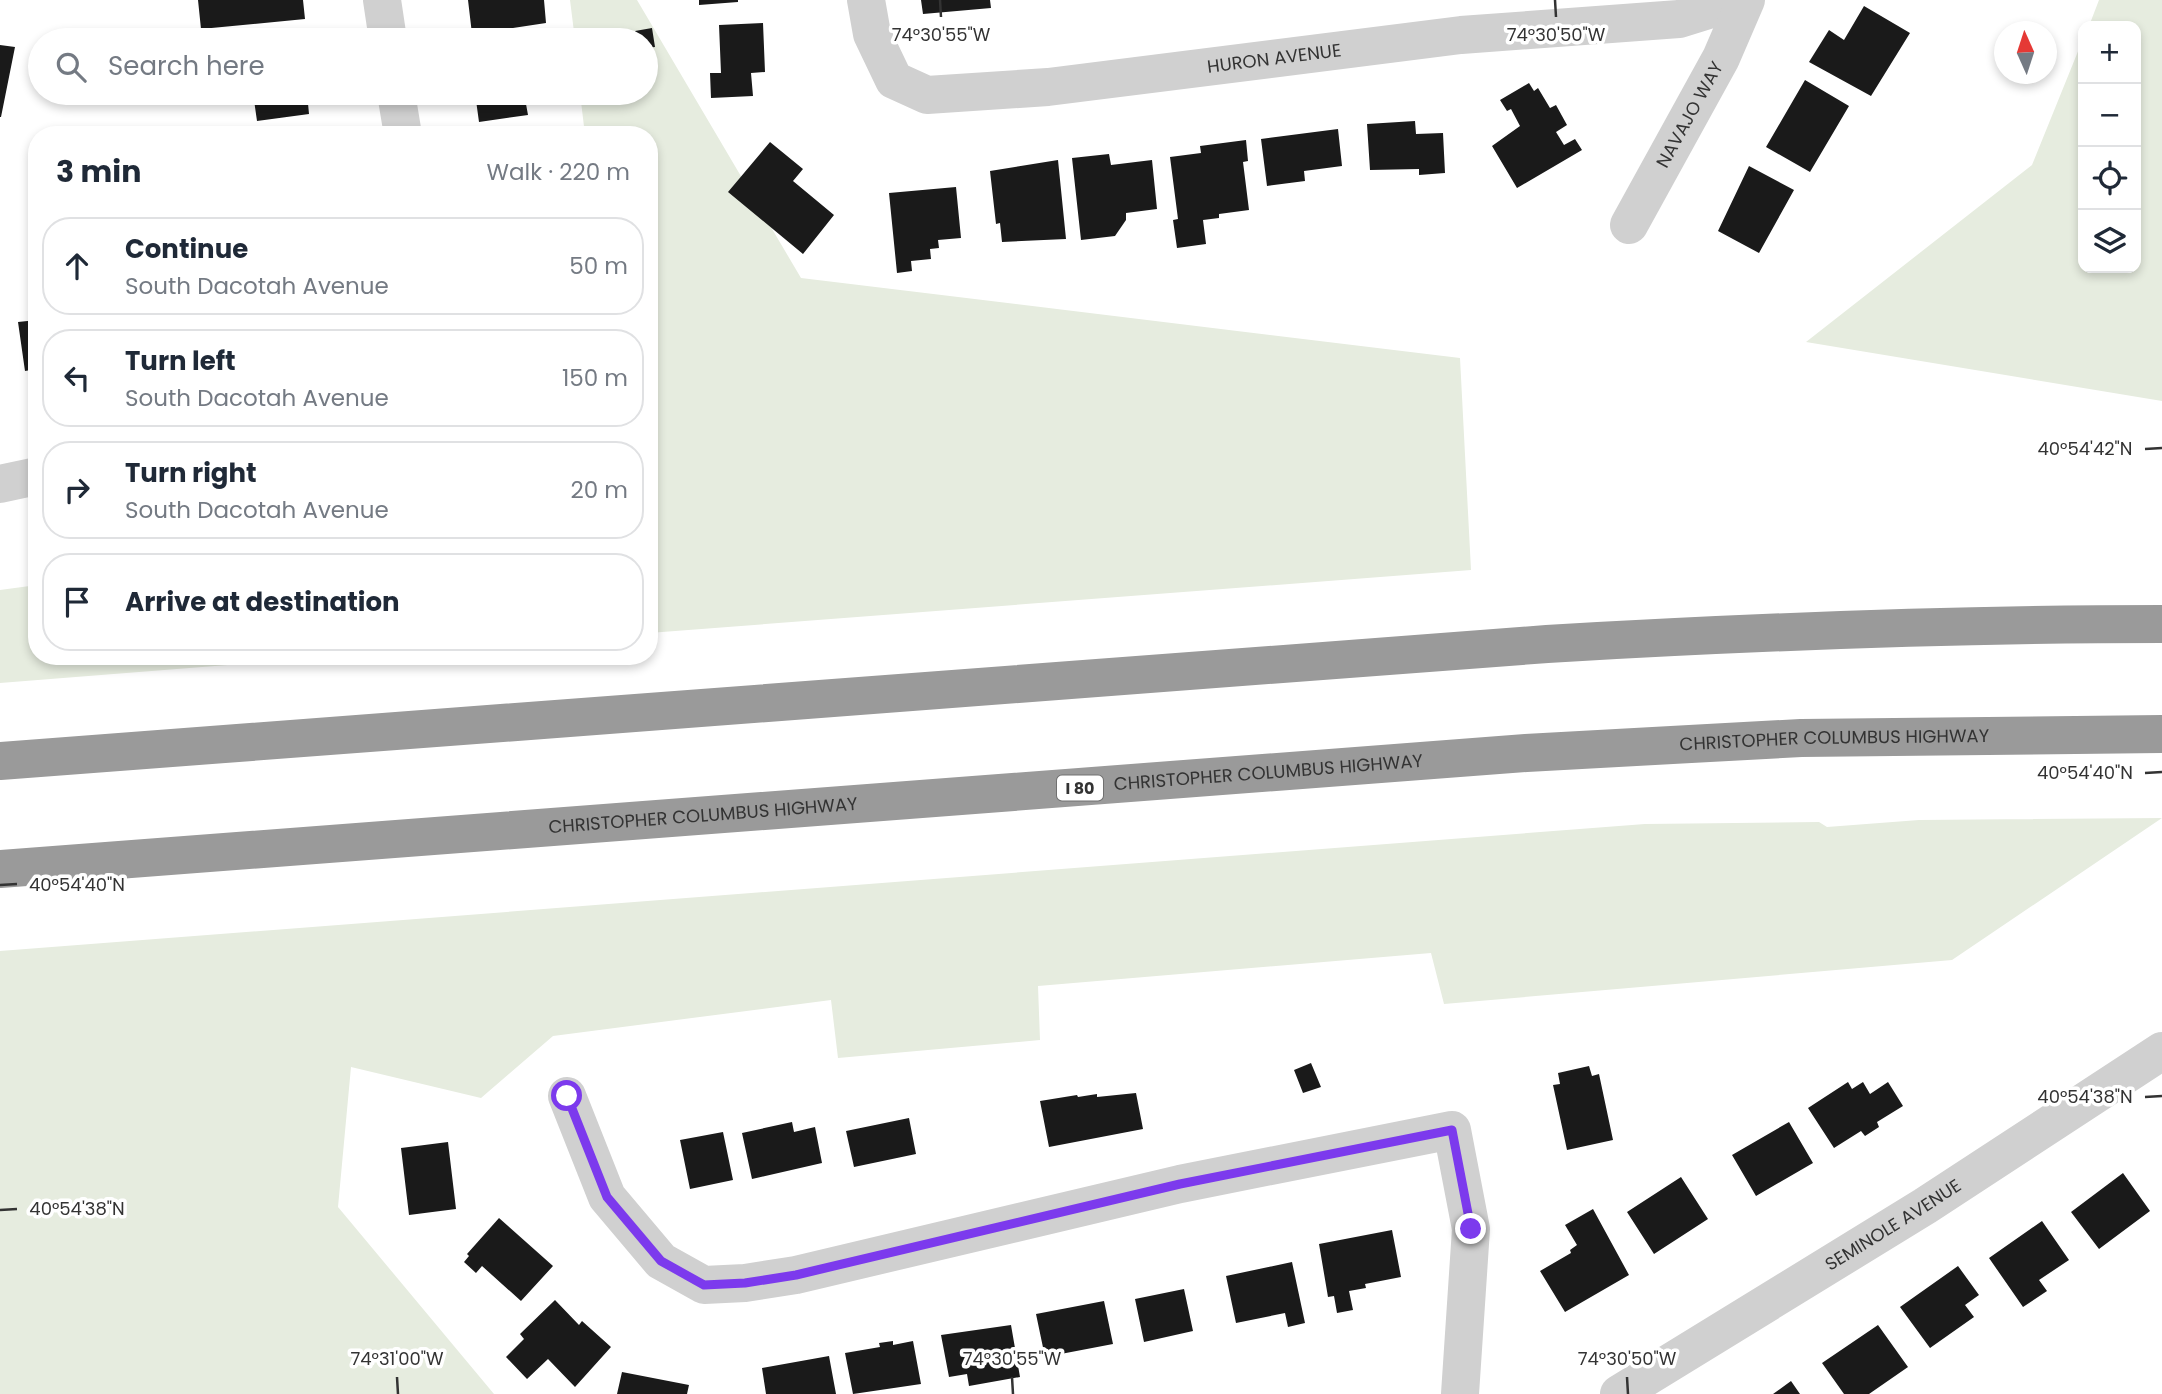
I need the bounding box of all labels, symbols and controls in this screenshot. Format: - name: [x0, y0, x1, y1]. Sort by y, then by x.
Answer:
- north arrow: [1994, 21, 2057, 84]
- map controls: [2078, 21, 2141, 273]
- button: +: [2078, 21, 2141, 84]
- text: 74°30'55"W: [892, 22, 991, 47]
- text: 74°30'50"W: [1507, 22, 1606, 47]
- search box: [28, 28, 658, 105]
- street label: HURON AVENUE: [1206, 37, 1343, 79]
- icon: search: [52, 48, 90, 86]
- text: Search here: [108, 48, 265, 84]
- street label: NAVAJO WAY: [1650, 56, 1729, 172]
- button: −: [2078, 84, 2141, 147]
- button: locate: [2078, 147, 2141, 210]
- text: 3 min: [56, 150, 141, 193]
- text: Walk · 220 m: [487, 156, 630, 188]
- button: layers: [2078, 210, 2141, 273]
- text: Continue: [125, 231, 248, 267]
- icon: ahead: [58, 247, 96, 285]
- text: 50 m: [569, 250, 628, 282]
- text: South Dacotah Avenue: [125, 270, 389, 302]
- text: Turn left: [125, 343, 236, 379]
- icon: left: [58, 359, 96, 397]
- text: 150 m: [562, 362, 628, 394]
- text: South Dacotah Avenue: [125, 382, 389, 414]
- text: 40°54'42"N: [2037, 436, 2133, 461]
- text: Turn right: [125, 455, 257, 491]
- icon: right: [58, 471, 96, 509]
- text: 20 m: [570, 474, 628, 506]
- text: South Dacotah Avenue: [125, 494, 389, 526]
- icon: arrive: [58, 583, 96, 621]
- text: Arrive at destination: [125, 584, 400, 620]
- street label: CHRISTOPHER COLUMBUS HIGHWAY: [1679, 723, 1990, 757]
- street label: CHRISTOPHER COLUMBUS HIGHWAY: [1113, 748, 1424, 796]
- text: 40°54'40"N: [2037, 760, 2133, 785]
- road number: I 80: [1057, 776, 1103, 800]
- street label: CHRISTOPHER COLUMBUS HIGHWAY: [547, 791, 859, 839]
- text: 40°54'40"N: [29, 872, 125, 897]
- route start: [551, 1080, 582, 1111]
- text: 40°54'38"N: [2037, 1084, 2133, 1109]
- street label: SEMINOLE AVENUE: [1820, 1173, 1966, 1276]
- text: 40°54'38"N: [29, 1196, 125, 1221]
- route end: [1455, 1213, 1486, 1244]
- text: 74°31'00"W: [350, 1346, 444, 1371]
- text: 74°30'55"W: [963, 1346, 1062, 1371]
- text: 74°30'50"W: [1578, 1346, 1677, 1371]

